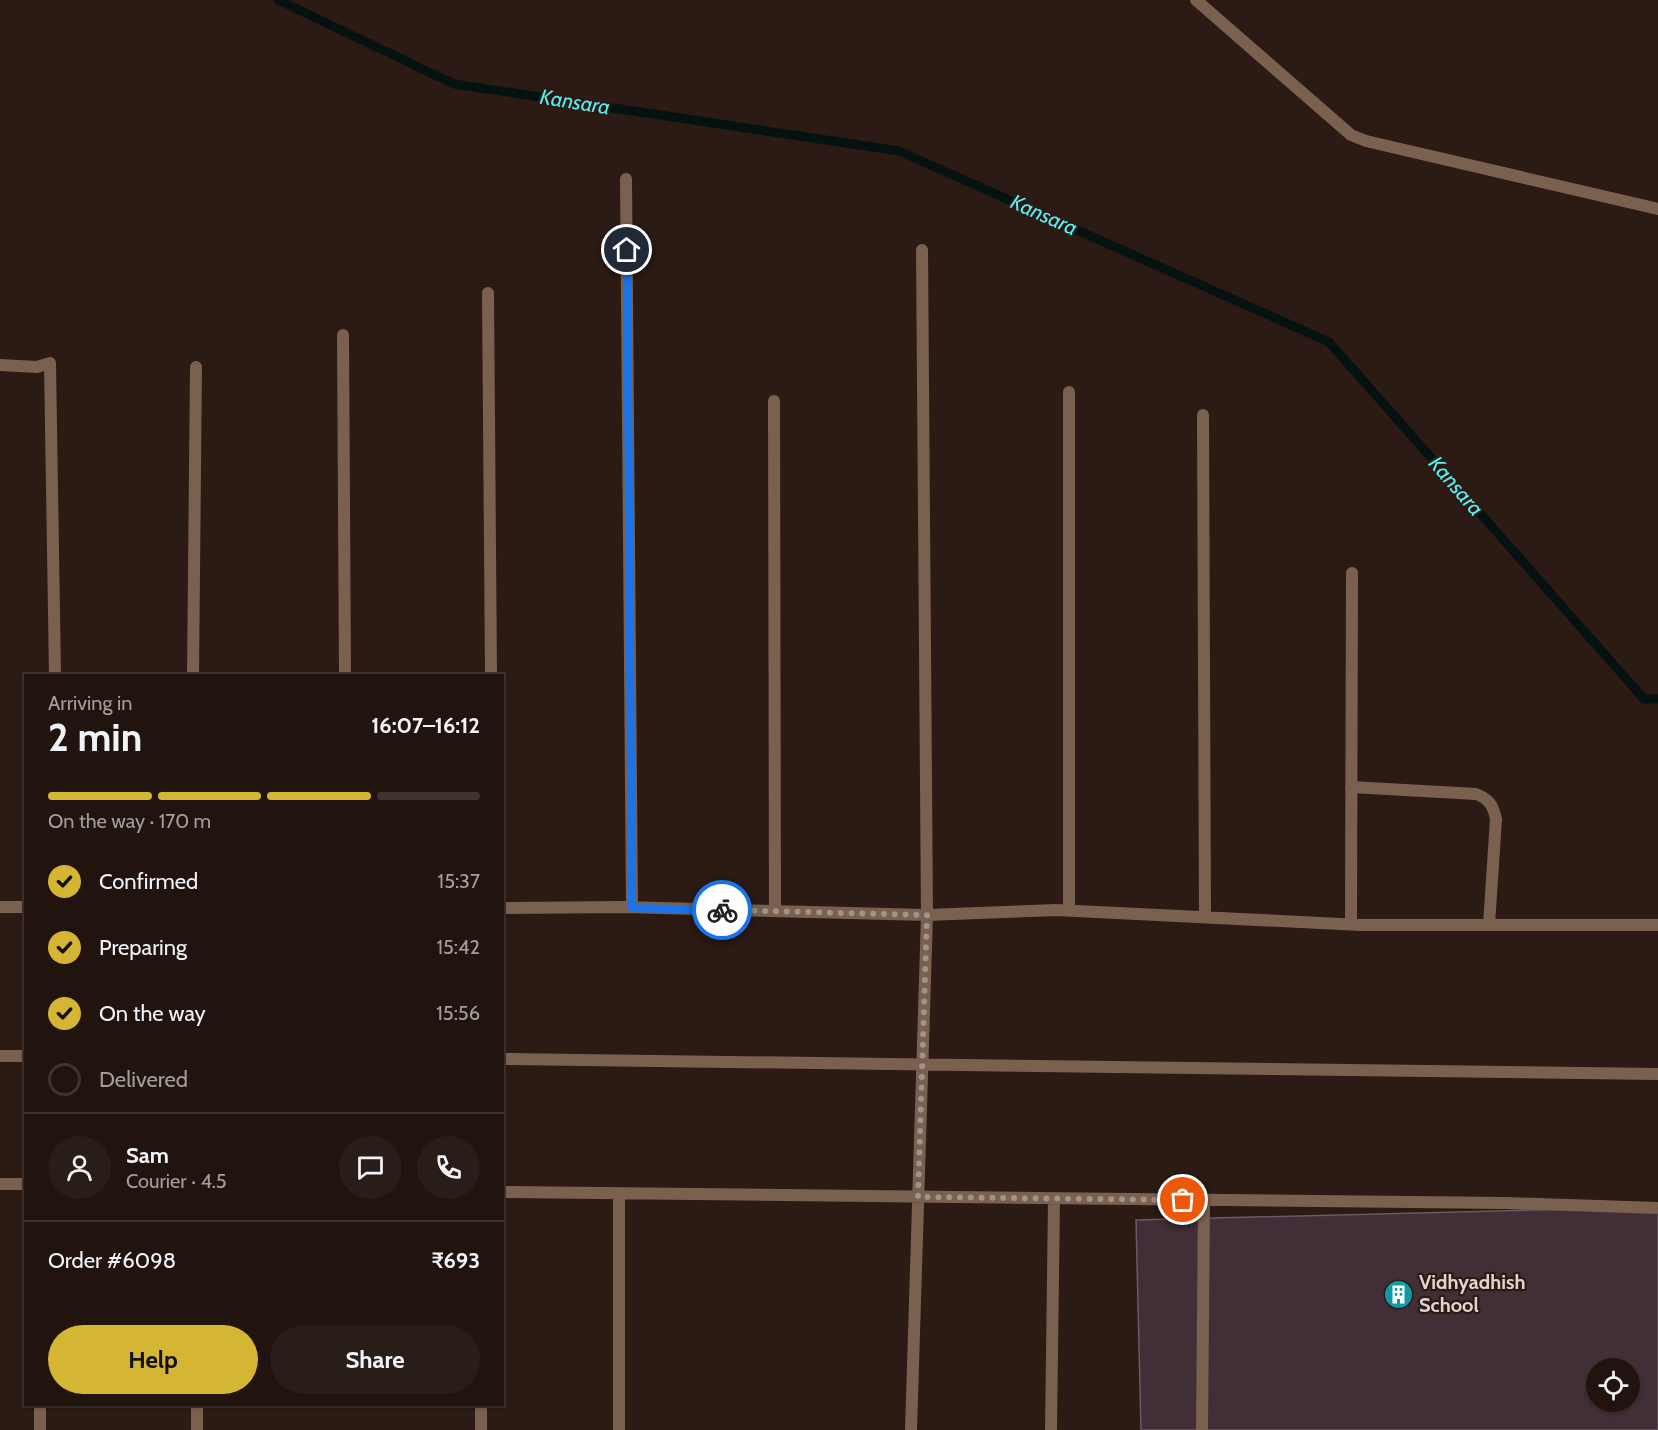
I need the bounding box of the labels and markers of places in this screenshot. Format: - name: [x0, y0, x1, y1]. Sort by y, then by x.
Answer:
- pin: [601, 224, 652, 275]
- pin: [1157, 1174, 1208, 1225]
- place label: Vidhyadhish School: [1419, 1270, 1526, 1317]
- building icon: Vidhyadhish School: [1382, 1278, 1414, 1310]

